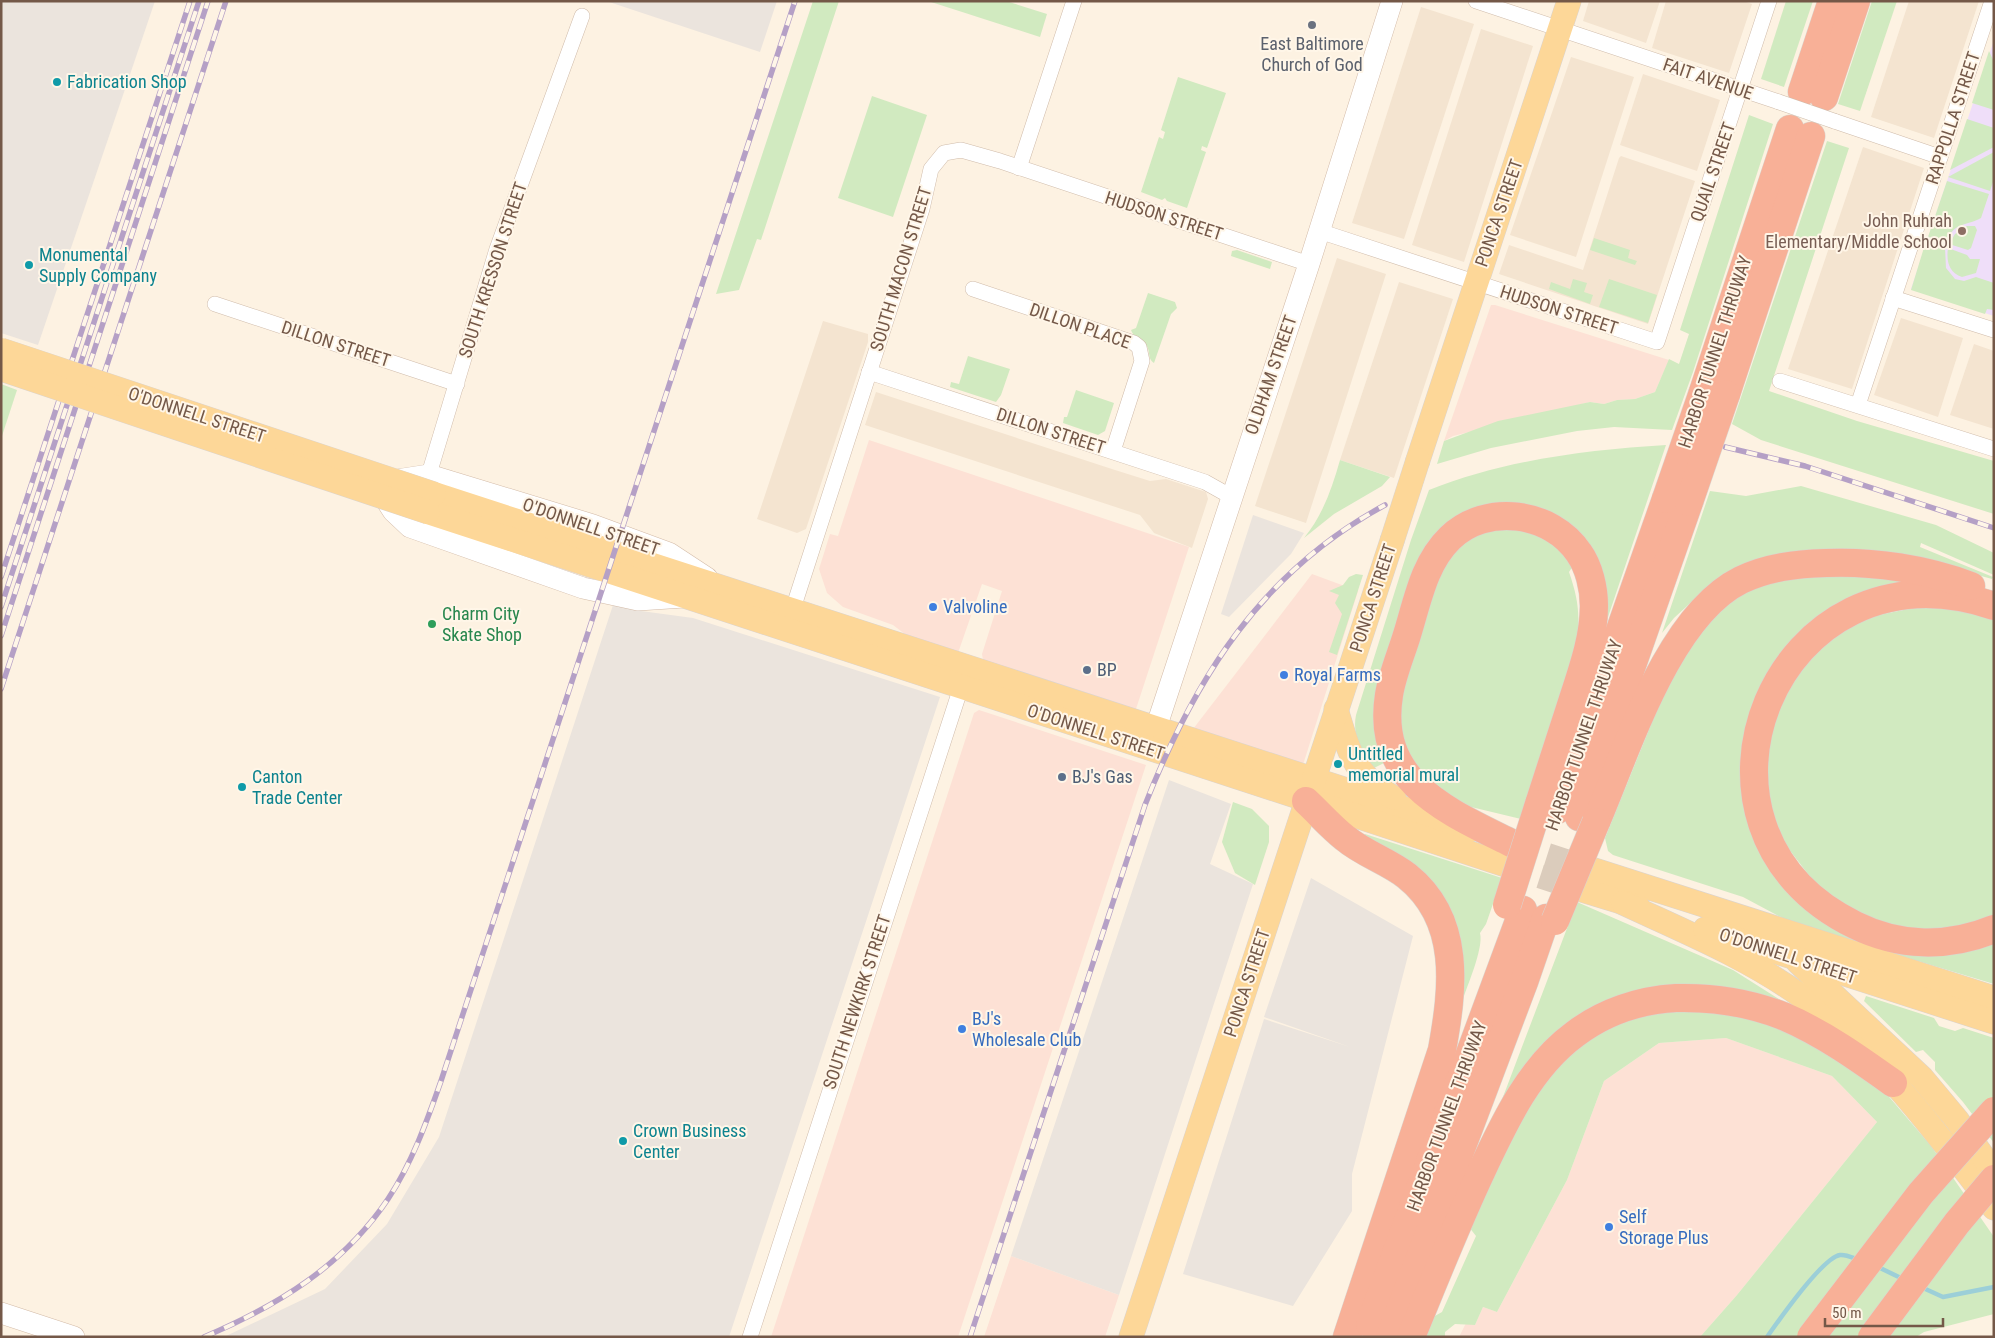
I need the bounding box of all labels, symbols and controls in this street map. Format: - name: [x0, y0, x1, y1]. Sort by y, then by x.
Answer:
- marker: East Baltimore Church of God: [1306, 19, 1318, 31]
- place label: East Baltimore Church of God: [1260, 33, 1364, 75]
- street label: RAPPOLLA STREET: [1921, 49, 1984, 187]
- street label: FAIT AVENUE: [1660, 53, 1756, 104]
- place label: Fabrication Shop: [67, 71, 187, 92]
- marker: Fabrication Shop: [51, 76, 63, 88]
- street label: QUAIL STREET: [1686, 119, 1739, 224]
- street label: PONCA STREET: [1470, 156, 1527, 269]
- street label: SOUTH KRESSON STREET: [454, 179, 531, 360]
- street label: SOUTH MACON STREET: [865, 184, 936, 354]
- street label: HUDSON STREET: [1103, 187, 1226, 244]
- place label: John Ruhrah Elementary/Middle School: [1765, 210, 1952, 252]
- marker: John Ruhrah Elementary/Middle School: [1956, 225, 1968, 237]
- place label: Monumental Supply Company: [39, 244, 158, 286]
- street label: HARBOR TUNNEL THRUWAY: [1674, 253, 1756, 451]
- marker: Monumental Supply Company: [23, 259, 35, 271]
- street label: HUDSON STREET: [1498, 281, 1621, 338]
- street label: DILLON PLACE: [1027, 298, 1134, 353]
- street label: OLDHAM STREET: [1240, 312, 1301, 437]
- street label: DILLON STREET: [279, 316, 393, 371]
- street label: O'DONNELL STREET: [126, 382, 269, 447]
- street label: DILLON STREET: [994, 403, 1108, 458]
- street label: O'DONNELL STREET: [520, 493, 662, 560]
- street label: PONCA STREET: [1345, 541, 1400, 655]
- place label: Valvoline: [943, 596, 1007, 617]
- marker: Valvoline: [927, 601, 939, 613]
- place label: Charm City Skate Shop: [442, 603, 522, 645]
- marker: Charm City Skate Shop: [426, 618, 438, 630]
- street label: HARBOR TUNNEL THRUWAY: [1541, 636, 1626, 833]
- place label: BP: [1097, 659, 1117, 680]
- marker: BP: [1081, 664, 1093, 676]
- place label: Royal Farms: [1294, 664, 1381, 685]
- marker: Royal Farms: [1278, 669, 1290, 681]
- street label: O'DONNELL STREET: [1025, 699, 1168, 764]
- place label: Untitled memorial mural: [1348, 743, 1459, 785]
- marker: Untitled memorial mural: [1332, 758, 1344, 770]
- place label: Canton Trade Center: [252, 766, 343, 808]
- place label: BJ's Gas: [1072, 766, 1133, 787]
- marker: BJ's Gas: [1056, 771, 1068, 783]
- marker: Canton Trade Center: [236, 781, 248, 793]
- street label: SOUTH NEWKIRK STREET: [818, 912, 895, 1092]
- street label: O'DONNELL STREET: [1717, 923, 1860, 988]
- street label: PONCA STREET: [1219, 926, 1274, 1040]
- place label: BJ's Wholesale Club: [972, 1008, 1082, 1050]
- street label: HARBOR TUNNEL THRUWAY: [1402, 1017, 1491, 1214]
- marker: BJ's Wholesale Club: [956, 1023, 968, 1035]
- place label: Crown Business Center: [633, 1120, 747, 1162]
- marker: Crown Business Center: [617, 1135, 629, 1147]
- place label: Self Storage Plus: [1619, 1206, 1709, 1248]
- marker: Self Storage Plus: [1603, 1221, 1615, 1233]
- scale bar: [1825, 1296, 1942, 1328]
- text: 50 m: [1832, 1304, 1862, 1322]

